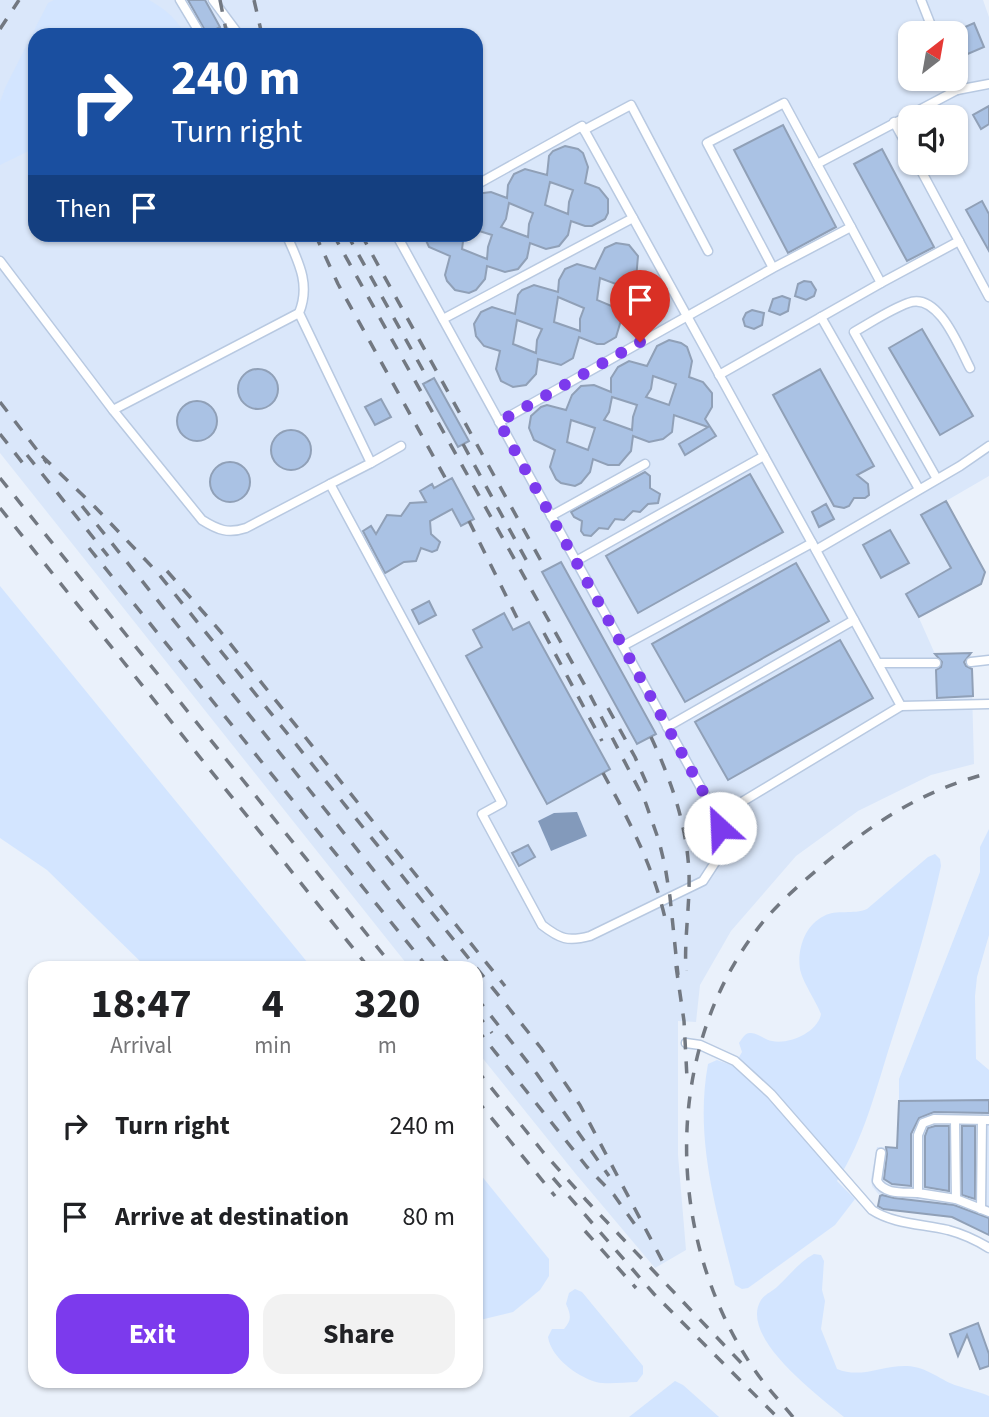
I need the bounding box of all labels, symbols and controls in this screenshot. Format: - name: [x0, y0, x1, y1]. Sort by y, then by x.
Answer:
- north arrow: [898, 21, 968, 91]
- map controls: [898, 21, 968, 175]
- text: 240 m: [171, 44, 300, 114]
- icon: right: [56, 56, 147, 147]
- button: sound: [898, 105, 968, 175]
- text: Turn right: [171, 109, 302, 155]
- icon: arrive: [125, 189, 163, 227]
- text: Then: [56, 190, 111, 227]
- pin: [610, 270, 670, 342]
- icon: arrive: [621, 281, 659, 319]
- position arrow: [683, 791, 757, 865]
- text: 18:47: [90, 974, 192, 1034]
- text: 4: [262, 974, 284, 1034]
- text: 320: [354, 974, 421, 1034]
- text: Arrival: [110, 1029, 172, 1062]
- text: min: [254, 1029, 292, 1062]
- text: m: [378, 1029, 397, 1062]
- icon: right: [56, 1107, 94, 1145]
- text: Turn right: [115, 1107, 230, 1144]
- text: 240 m: [389, 1107, 455, 1144]
- icon: arrive: [56, 1198, 94, 1236]
- text: Arrive at destination: [115, 1198, 349, 1235]
- text: 80 m: [402, 1198, 455, 1235]
- button: Exit: [56, 1294, 249, 1374]
- button: Share: [263, 1294, 455, 1374]

